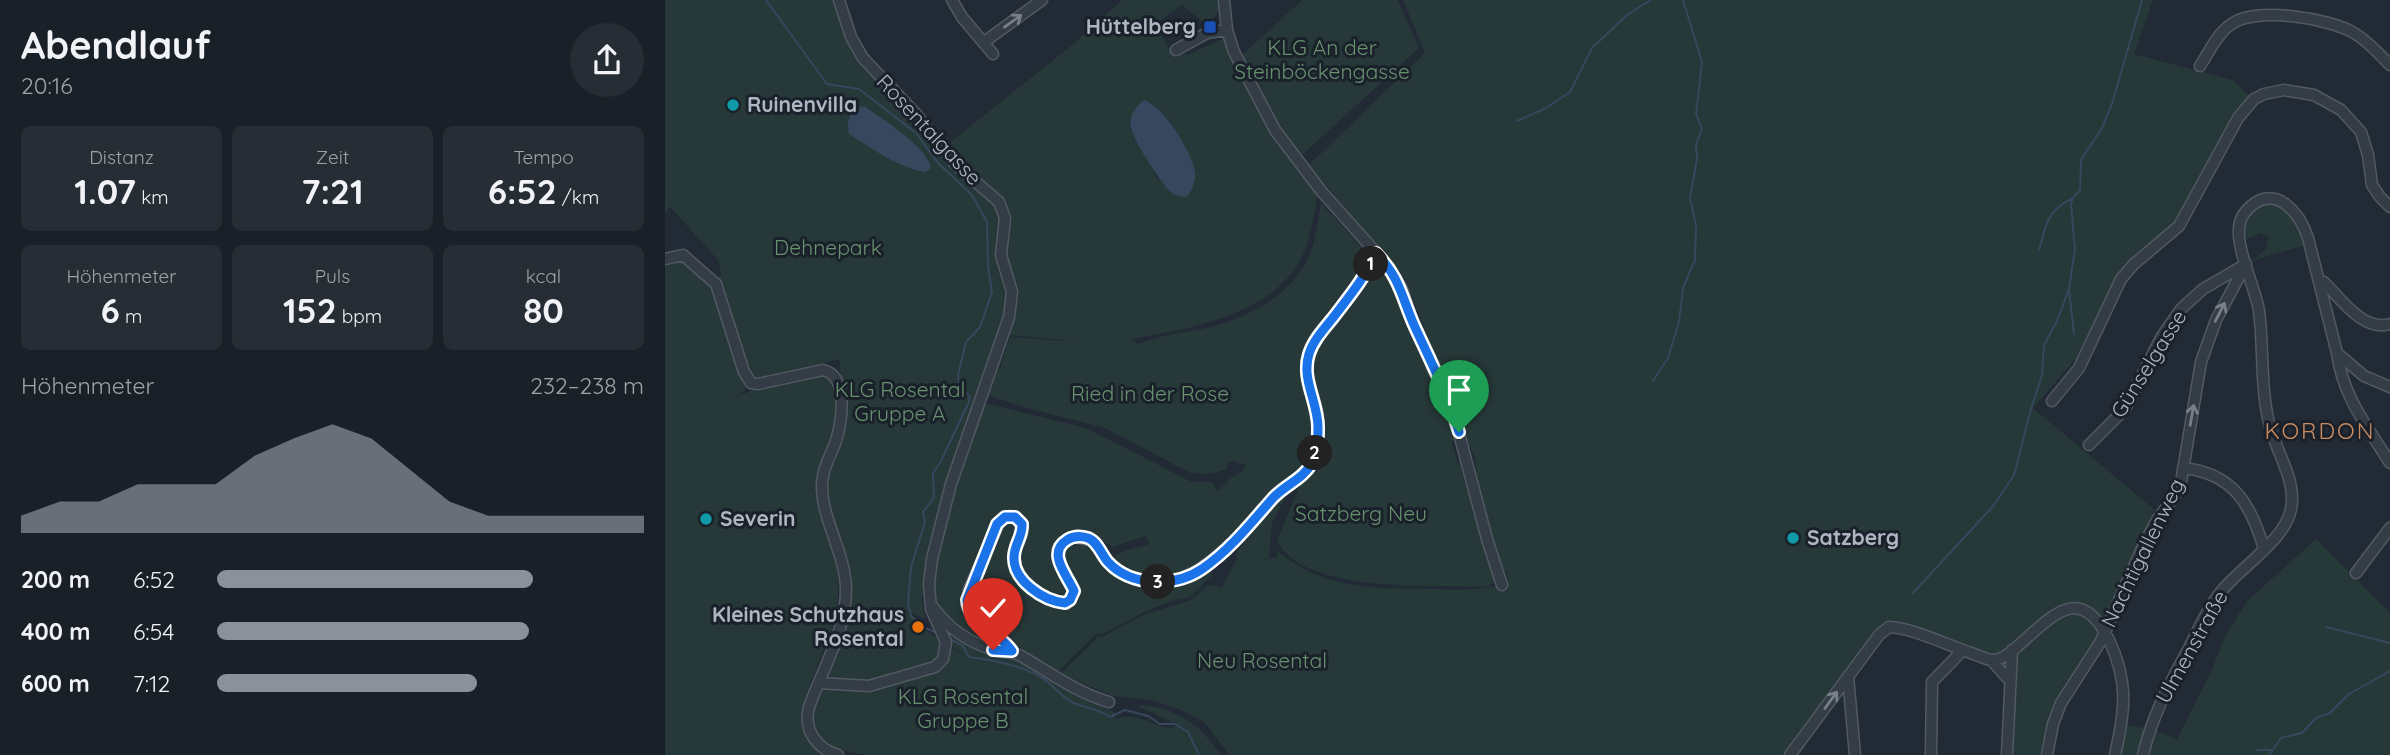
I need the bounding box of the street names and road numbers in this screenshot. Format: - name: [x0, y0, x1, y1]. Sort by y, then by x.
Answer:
- street label: Rosentalgasse: [872, 68, 988, 190]
- street label: Günselgasse: [2105, 305, 2192, 422]
- street label: Nachtigallenweg: [2095, 474, 2189, 631]
- street label: Ulmenstraße: [2149, 586, 2233, 708]

